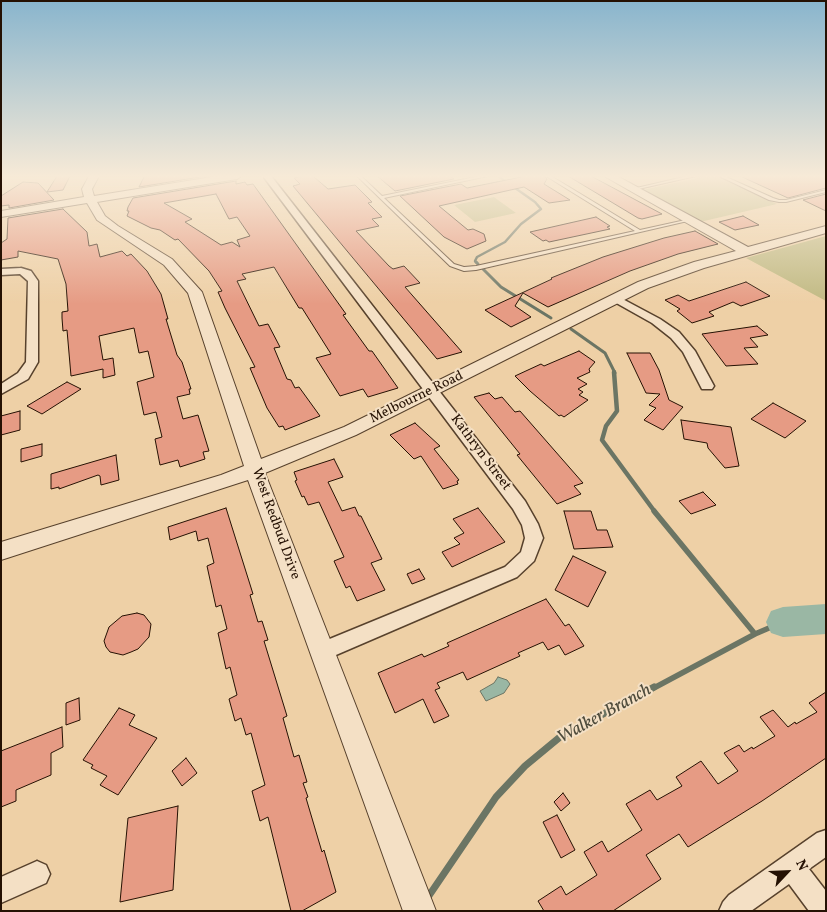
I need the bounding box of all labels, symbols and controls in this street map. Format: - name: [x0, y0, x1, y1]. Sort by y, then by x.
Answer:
- street label: Melbourne Road: [368, 368, 466, 428]
- street label: Kathryn Street: [446, 412, 514, 494]
- street label: West Redbud Drive: [247, 466, 303, 582]
- water label: Walker Branch: [554, 680, 656, 750]
- north arrow: [762, 847, 812, 897]
- text: N: [790, 857, 812, 874]

